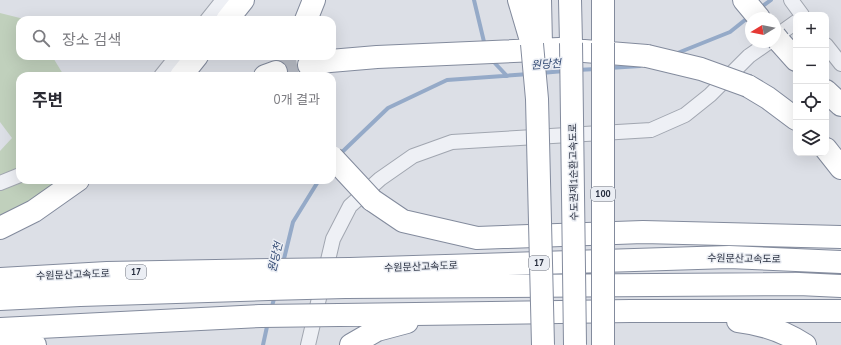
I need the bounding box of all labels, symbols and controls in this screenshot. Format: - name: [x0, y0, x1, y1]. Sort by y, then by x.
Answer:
- north arrow: [745, 12, 781, 48]
- map controls: [793, 12, 829, 156]
- button: +: [793, 12, 829, 48]
- search box: [16, 16, 336, 60]
- icon: search: [30, 27, 52, 49]
- text: 장소 검색: [62, 30, 121, 49]
- button: −: [793, 48, 829, 84]
- water label: 원당천: [530, 56, 563, 72]
- button: locate: [793, 84, 829, 120]
- text: 주변: [32, 89, 63, 111]
- text: 0개 결과: [274, 91, 320, 108]
- button: layers: [793, 120, 829, 156]
- street label: 수도권제1순환고속도로: [566, 123, 581, 221]
- road number: 100: [591, 187, 615, 201]
- water label: 원당천: [265, 239, 286, 273]
- street label: 수원문산고속도로: [707, 251, 781, 266]
- road number: 17: [529, 256, 549, 270]
- street label: 수원문산고속도로: [384, 259, 458, 274]
- road number: 17: [126, 265, 146, 279]
- street label: 수원문산고속도로: [36, 267, 110, 282]

